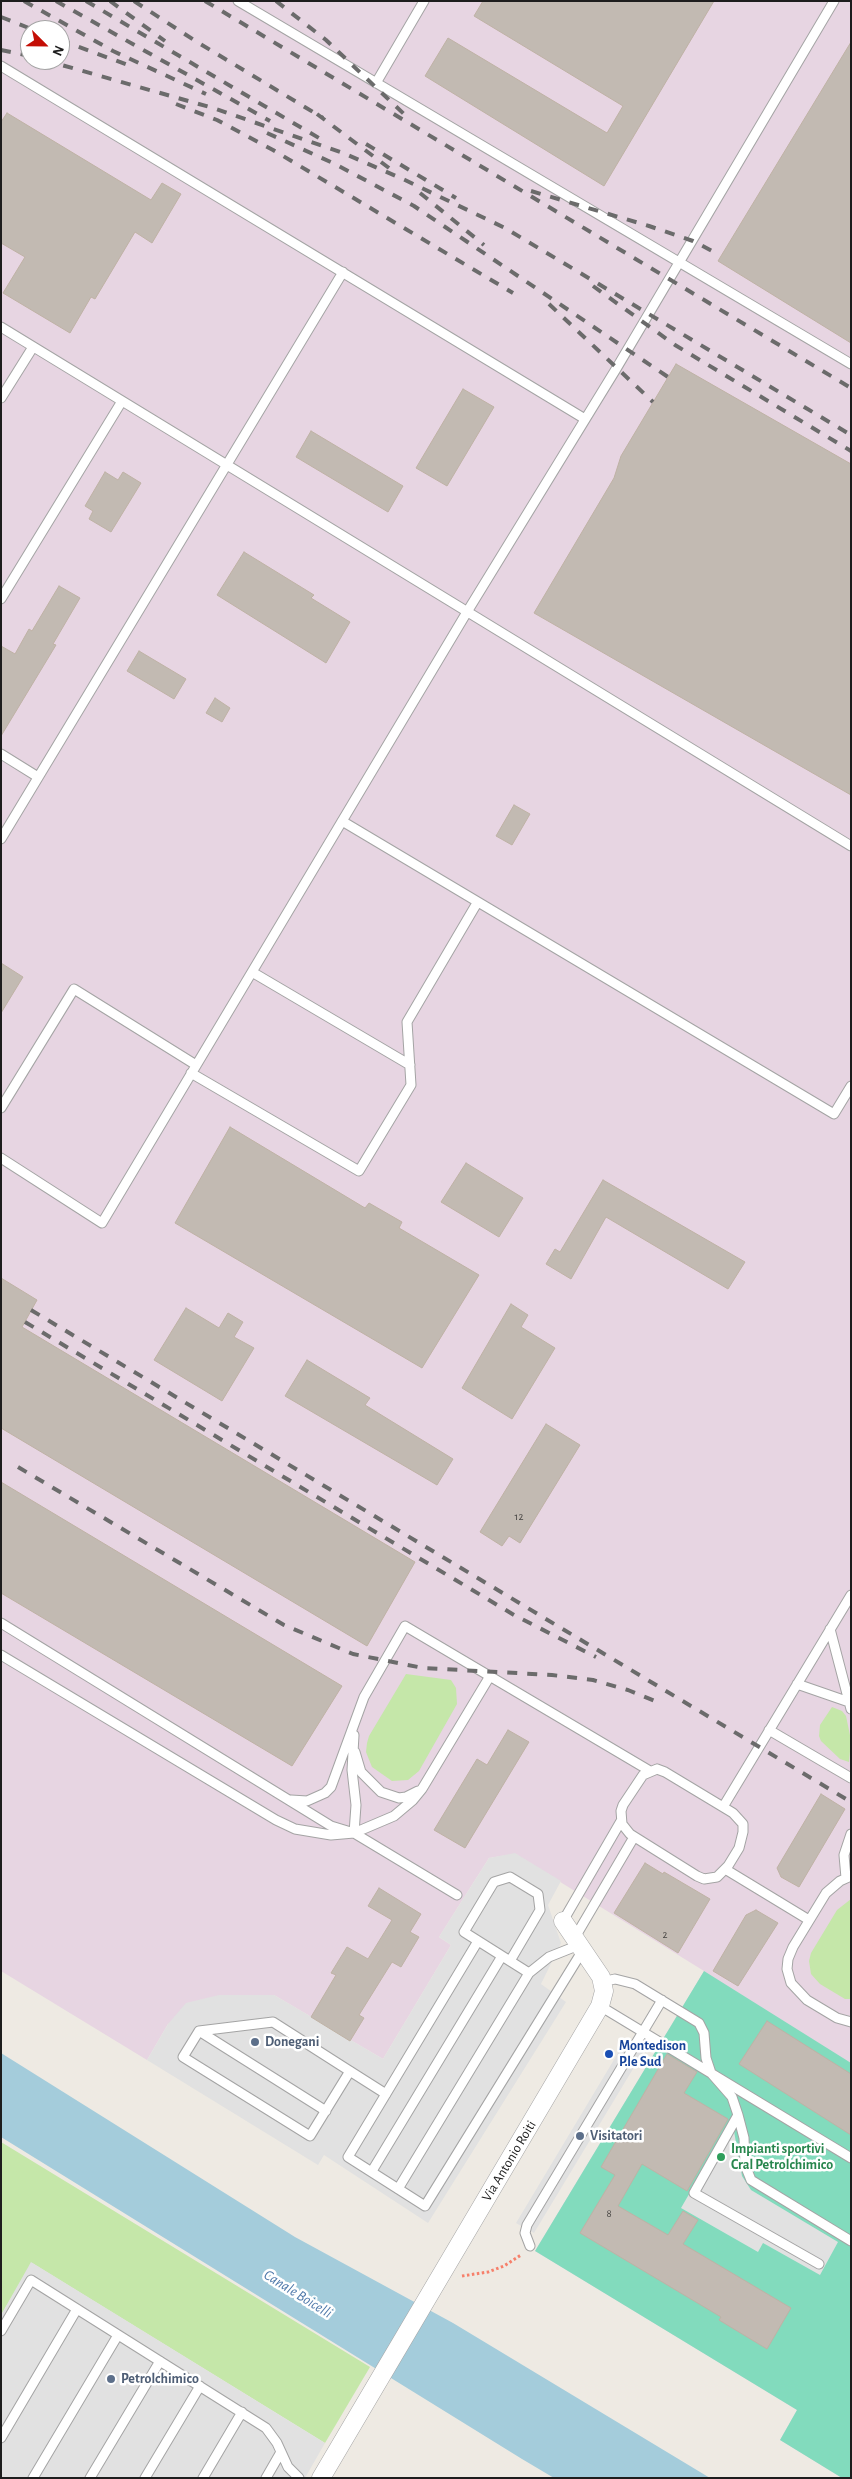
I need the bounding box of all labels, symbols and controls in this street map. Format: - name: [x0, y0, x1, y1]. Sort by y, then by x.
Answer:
- north arrow: [20, 20, 70, 70]
- text: N: [50, 43, 66, 58]
- house number: 12: [515, 1510, 523, 1524]
- house number: 2: [662, 1928, 668, 1942]
- place label: Donegani: [265, 2034, 319, 2050]
- marker: Donegani: [249, 2036, 261, 2048]
- place label: Montedison P.le Sud: [619, 2038, 686, 2070]
- marker: Montedison P.le Sud: [603, 2048, 615, 2060]
- street label: Via Antonio Roiti: [478, 2117, 540, 2205]
- place label: Visitatori: [590, 2128, 642, 2144]
- marker: Visitatori: [574, 2130, 586, 2142]
- place label: Impianti sportivi Cral Petrolchimico: [731, 2141, 833, 2174]
- marker: Impianti sportivi Cral Petrolchimico: [715, 2151, 727, 2163]
- house number: 8: [606, 2207, 612, 2221]
- water label: Canale Boicelli: [260, 2266, 336, 2322]
- place label: Petrolchimico: [121, 2371, 199, 2387]
- marker: Petrolchimico: [105, 2373, 117, 2385]

